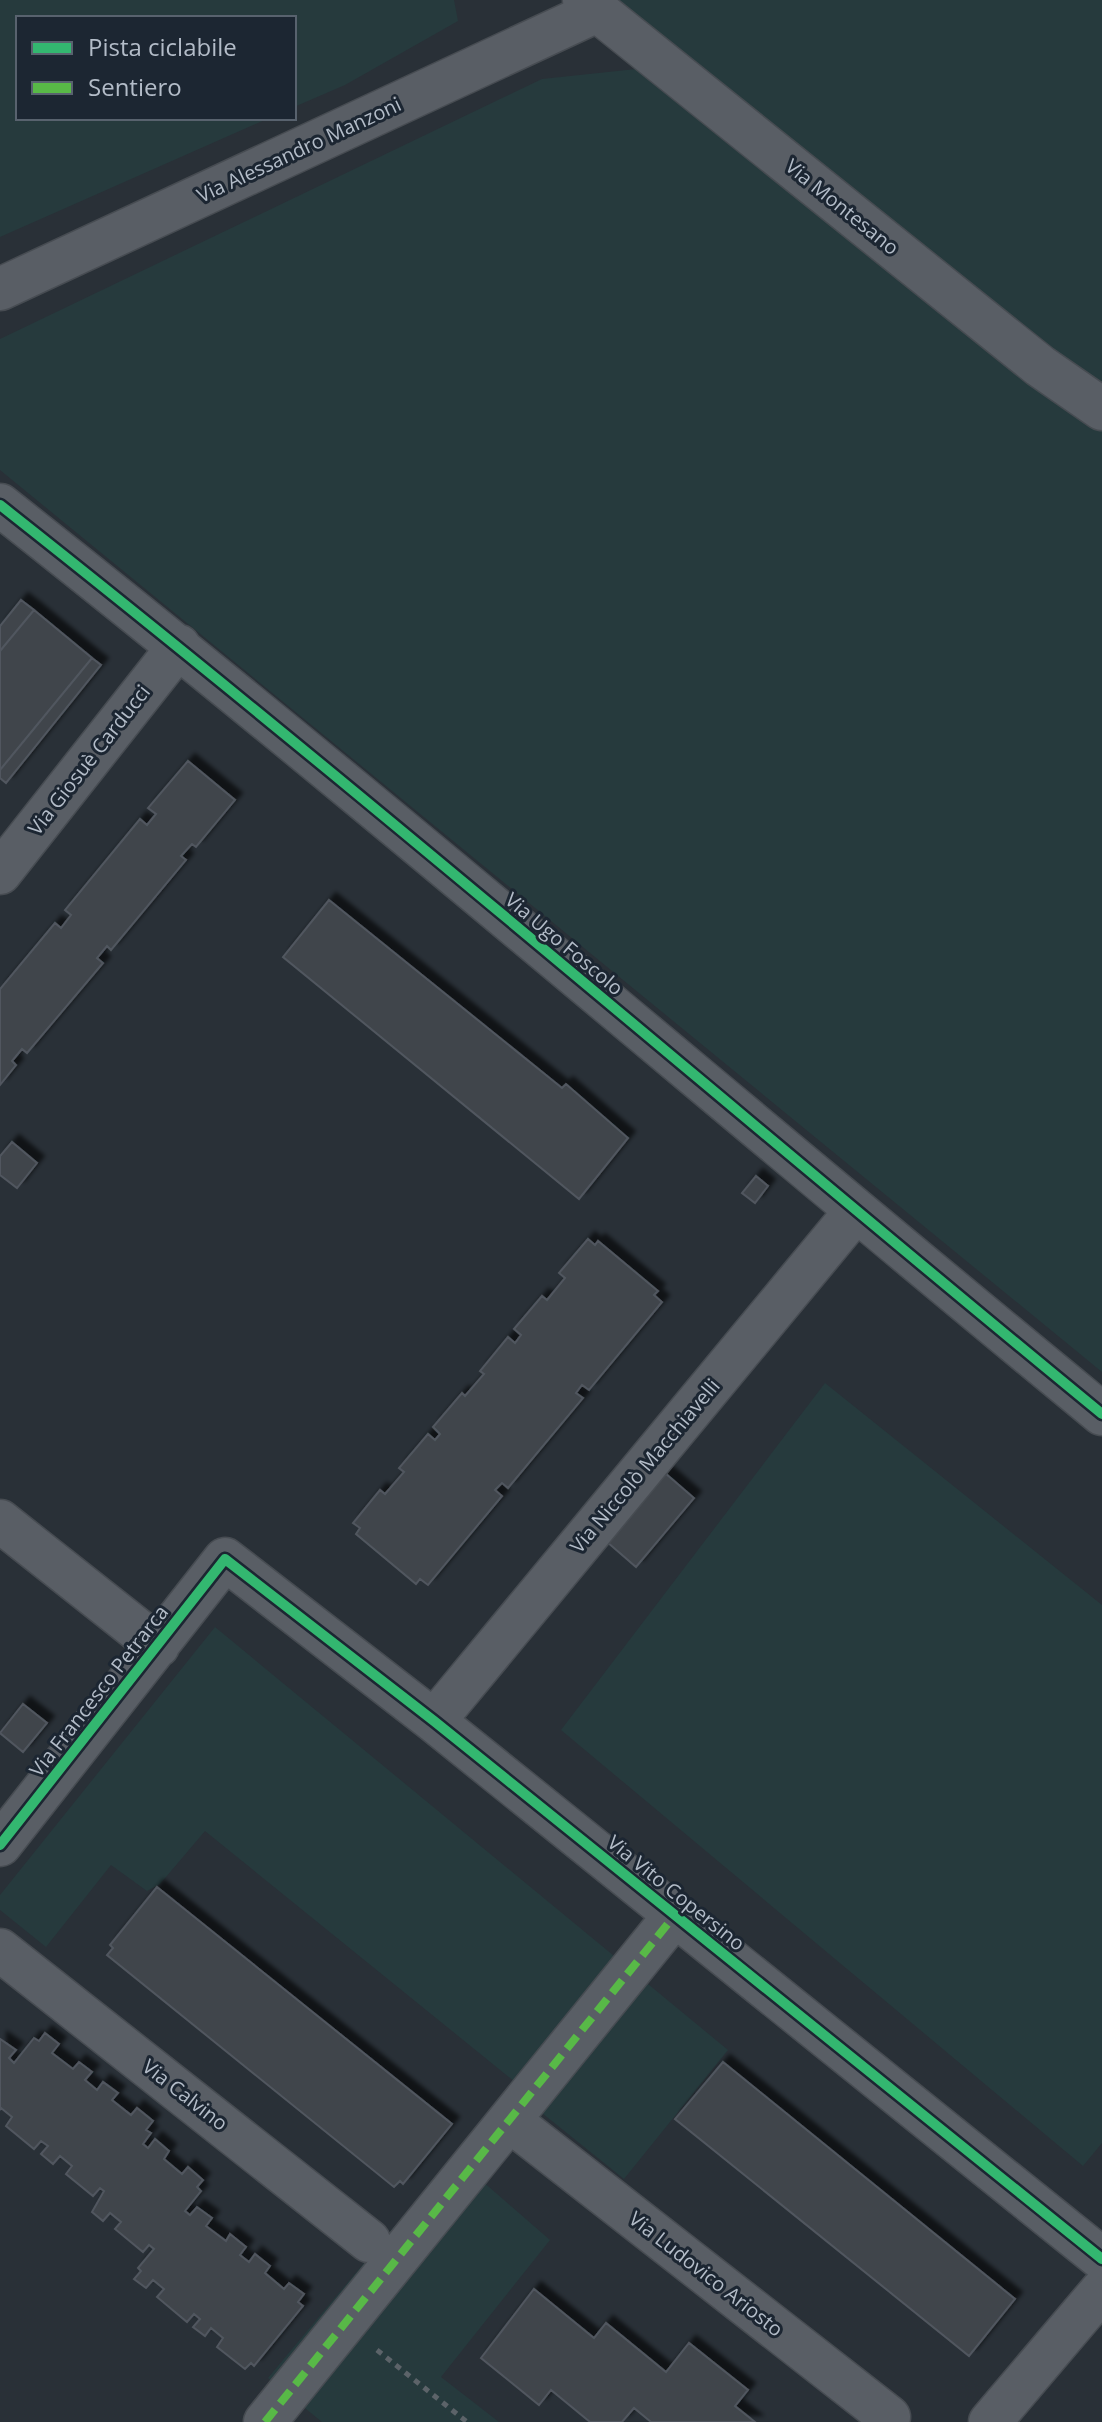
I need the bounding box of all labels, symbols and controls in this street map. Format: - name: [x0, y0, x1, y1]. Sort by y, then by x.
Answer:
- legend: [16, 16, 296, 120]
- text: Pista ciclabile: [88, 30, 237, 63]
- text: Sentiero: [88, 70, 182, 103]
- street label: Via Alessandro Manzoni: [192, 90, 405, 209]
- street label: Via Montesano: [780, 152, 905, 261]
- street label: Via Giosuè Carducci: [21, 679, 156, 840]
- street label: Via Ugo Foscolo: [500, 886, 629, 1001]
- street label: Via Niccolò Macchiavelli: [564, 1373, 726, 1559]
- street label: Via Francesco Petrarca: [23, 1599, 174, 1782]
- street label: Via Vito Copersino: [602, 1829, 751, 1957]
- street label: Via Calvino: [137, 2053, 234, 2136]
- street label: Via Ludovico Ariosto: [624, 2205, 789, 2342]

